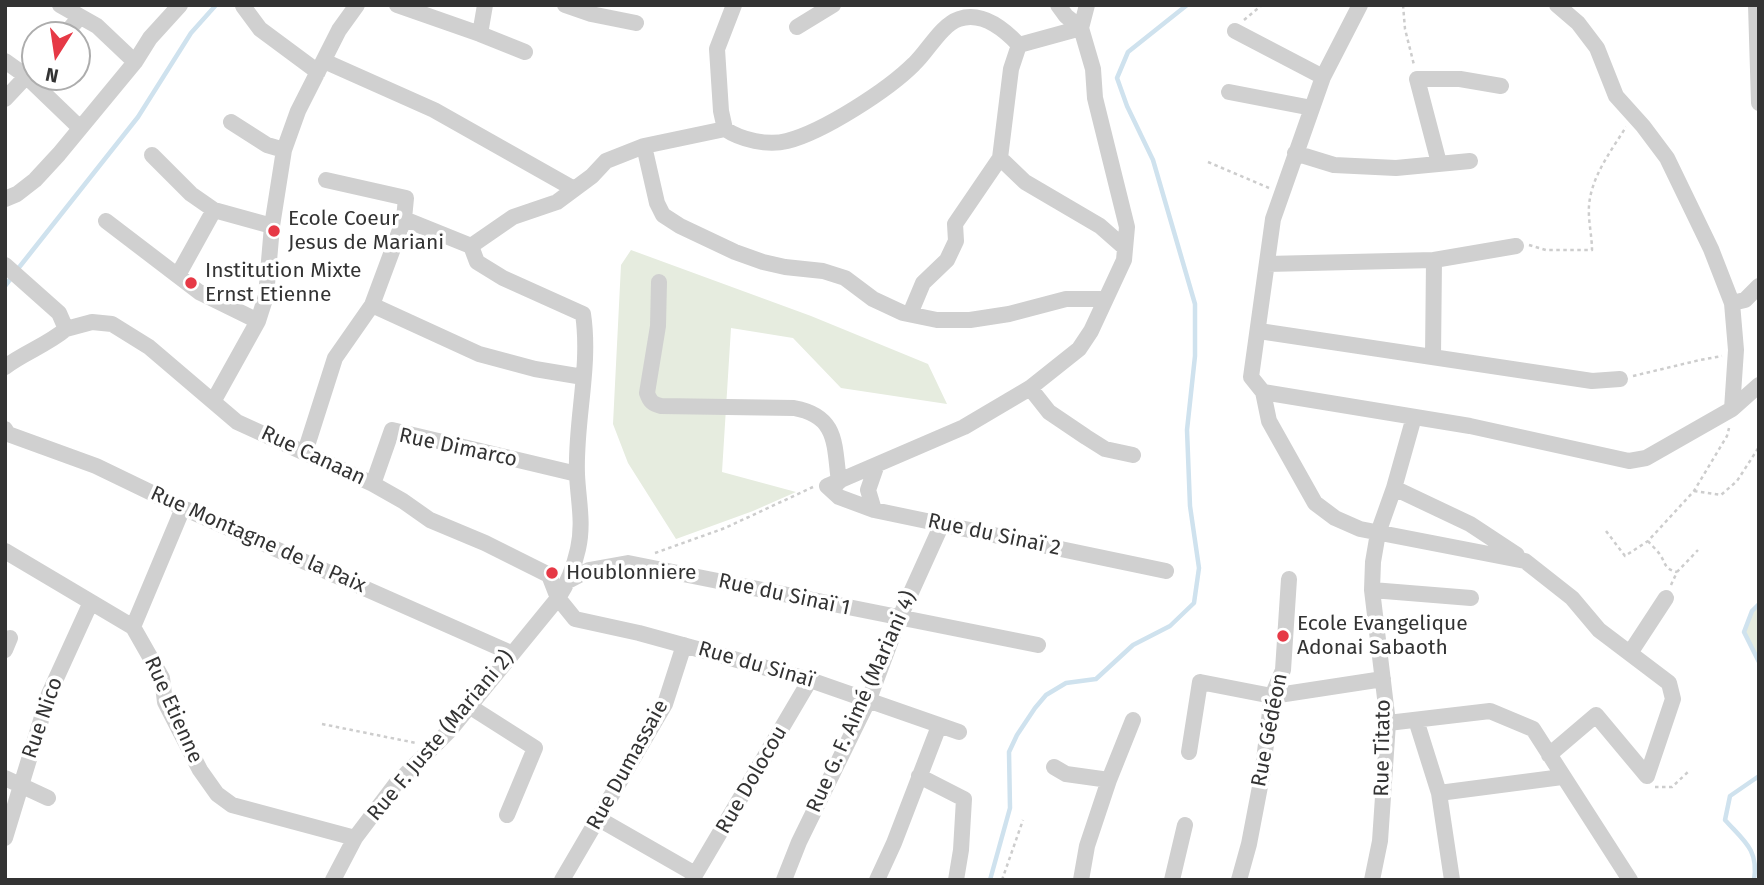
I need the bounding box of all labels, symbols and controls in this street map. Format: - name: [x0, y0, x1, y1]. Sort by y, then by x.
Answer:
- north arrow: [21, 21, 91, 91]
- text: N: [43, 63, 61, 88]
- place label: Ecole Coeur Jesus de Mariani: [288, 206, 444, 256]
- marker: Ecole Coeur Jesus de Mariani: [266, 223, 282, 239]
- place label: Institution Mixte Ernst Etienne: [205, 258, 361, 308]
- marker: Institution Mixte Ernst Etienne: [183, 275, 199, 291]
- street label: Rue Canaan: [257, 421, 369, 491]
- street label: Rue Dimarco: [397, 423, 519, 473]
- street label: Rue Montagne de la Paix: [146, 481, 370, 599]
- street label: Rue du Sinaï 2: [925, 509, 1063, 561]
- place label: Houblonniere: [566, 560, 696, 586]
- marker: Houblonniere: [544, 565, 560, 581]
- street label: Rue du Sinaï 1: [716, 569, 852, 621]
- street label: Rue G. F. Aimé (Mariani 4): [802, 587, 922, 817]
- place label: Ecole Evangelique Adonai Sabaoth: [1297, 611, 1468, 661]
- marker: Ecole Evangelique Adonai Sabaoth: [1275, 628, 1291, 644]
- street label: Rue du Sinaï: [695, 636, 817, 694]
- street label: Rue F. Juste (Mariani 2): [362, 646, 520, 826]
- street label: Rue Etienne: [138, 653, 208, 767]
- street label: Rue Gédéon: [1247, 671, 1293, 789]
- street label: Rue Nico: [17, 674, 69, 762]
- street label: Rue Dumassaie: [582, 696, 674, 834]
- street label: Rue Titato: [1370, 699, 1396, 797]
- street label: Rue Dolocou: [711, 722, 793, 838]

